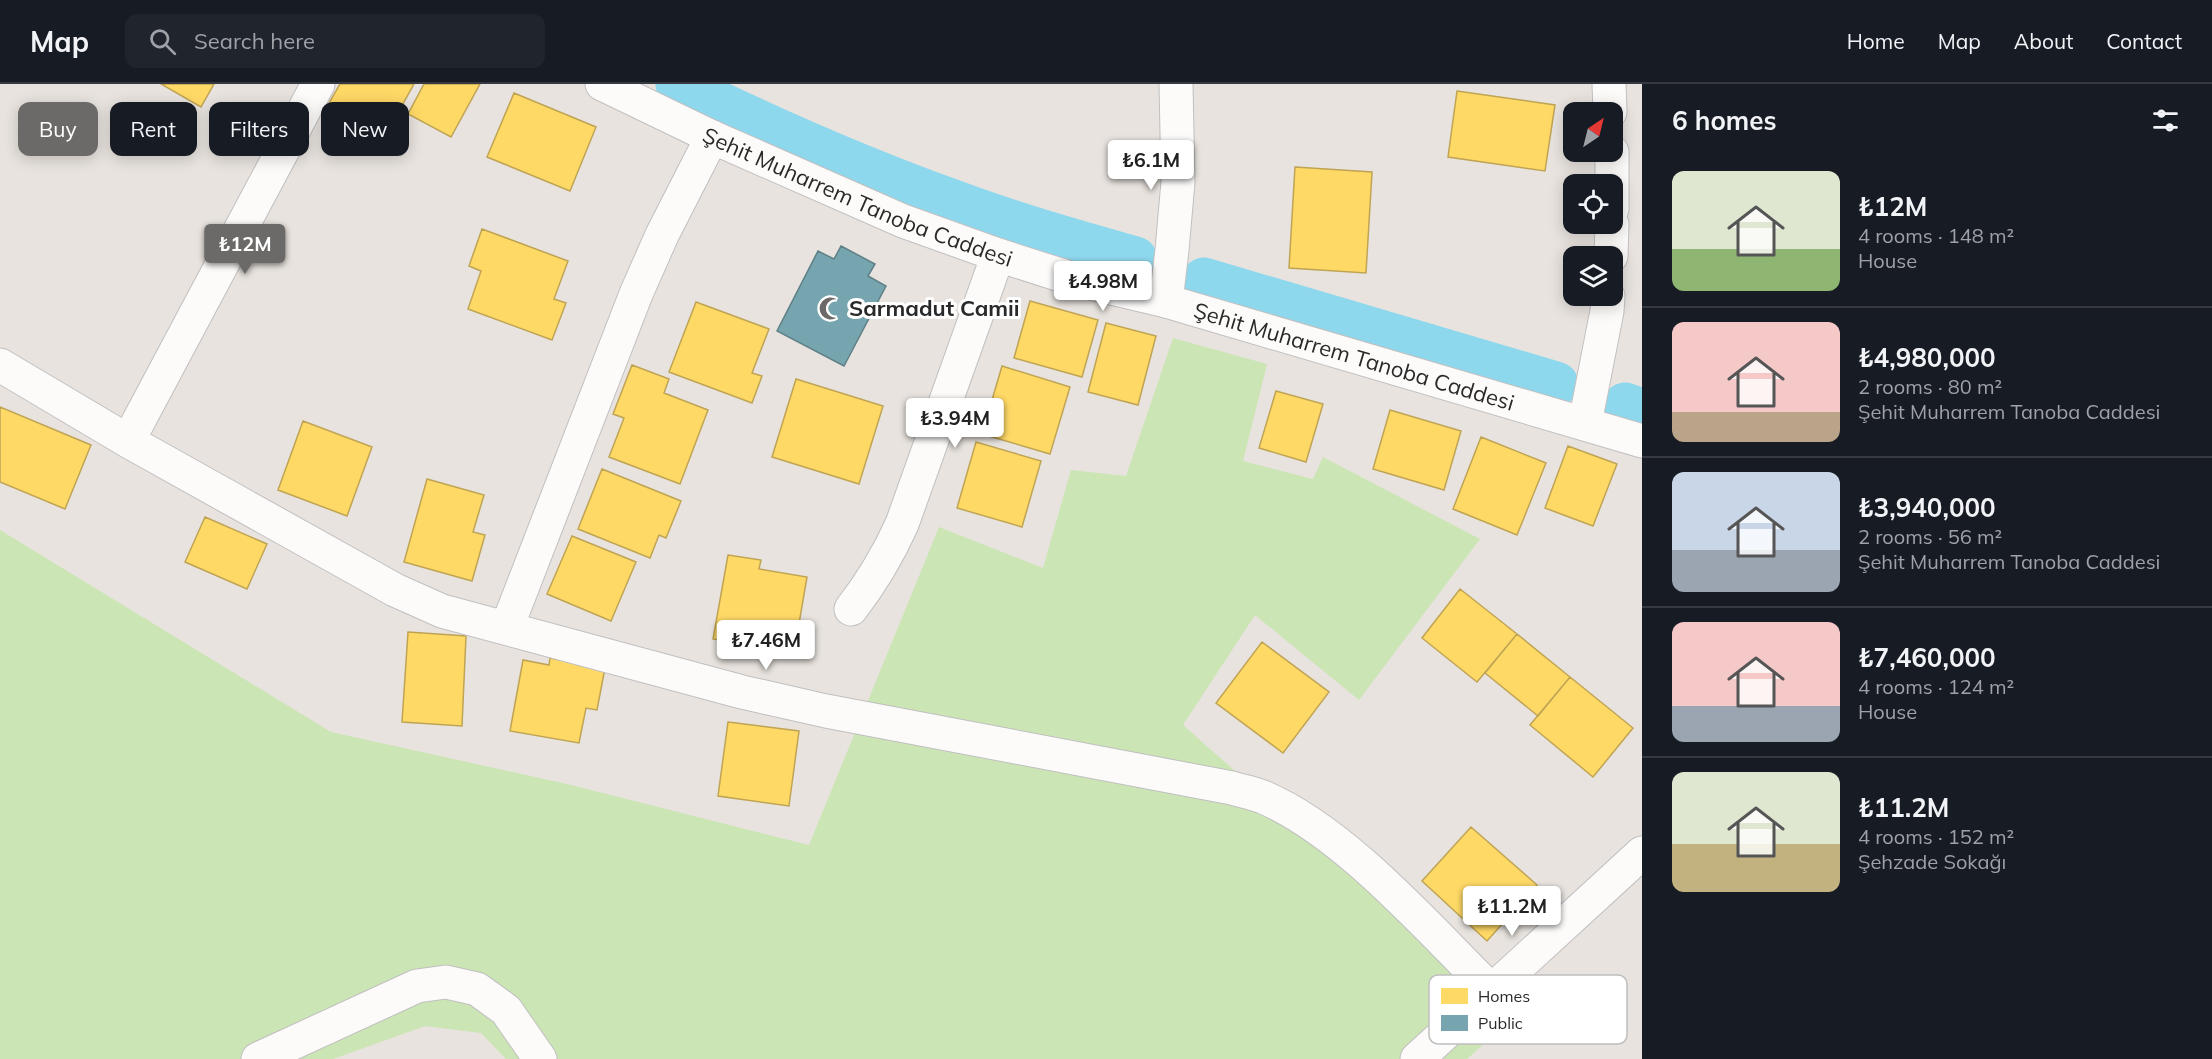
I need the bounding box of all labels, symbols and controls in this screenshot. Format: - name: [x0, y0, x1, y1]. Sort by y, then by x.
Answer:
- search box: [125, 14, 545, 68]
- text: Map: [30, 24, 89, 59]
- icon: search: [146, 25, 179, 58]
- text: Search here: [194, 27, 315, 55]
- text: Home: [1847, 28, 1905, 54]
- text: Map: [1938, 28, 1981, 54]
- text: About: [2014, 28, 2073, 54]
- text: Contact: [2106, 28, 2182, 54]
- chip: Buy: [18, 102, 98, 156]
- chip: Rent: [110, 102, 197, 156]
- chip: Filters: [209, 102, 309, 156]
- chip: New: [321, 102, 409, 156]
- north arrow: [1563, 102, 1623, 162]
- map controls: [1563, 102, 1623, 306]
- text: 6 homes: [1672, 104, 1776, 137]
- icon: filters: [2149, 104, 2182, 137]
- street label: Şehit Muharrem Tanoba Caddesi: [698, 121, 1016, 273]
- pin: ₺6.1M: [1109, 140, 1193, 191]
- text: ₺6.1M: [1122, 147, 1180, 172]
- button: locate: [1563, 174, 1623, 234]
- text: ₺12M: [1858, 190, 1927, 223]
- icon: home: [1720, 195, 1792, 267]
- text: 4 rooms · 148 m²: [1858, 223, 2014, 248]
- pin: ₺12M: [209, 224, 281, 275]
- text: ₺12M: [218, 231, 272, 256]
- button: layers: [1563, 246, 1623, 306]
- text: House: [1858, 248, 1917, 273]
- pin: ₺4.98M: [1054, 261, 1152, 312]
- text: ₺4.98M: [1068, 268, 1138, 293]
- place label: Sarmadut Camii: [849, 294, 1020, 322]
- mosque icon: Sarmadut Camii: [818, 295, 844, 321]
- street label: Şehit Muharrem Tanoba Caddesi: [1190, 296, 1518, 417]
- text: ₺4,980,000: [1858, 341, 1996, 374]
- icon: home: [1720, 346, 1792, 418]
- text: 2 rooms · 80 m²: [1858, 374, 2002, 399]
- pin: ₺3.94M: [906, 398, 1004, 449]
- text: Şehit Muharrem Tanoba Caddesi: [1858, 399, 2160, 424]
- text: ₺3.94M: [920, 405, 990, 430]
- text: ₺3,940,000: [1858, 491, 1996, 524]
- icon: home: [1720, 496, 1792, 568]
- text: 2 rooms · 56 m²: [1858, 524, 2002, 549]
- text: Şehit Muharrem Tanoba Caddesi: [1858, 549, 2160, 574]
- pin: ₺7.46M: [717, 620, 815, 671]
- text: ₺7.46M: [731, 627, 801, 652]
- text: ₺7,460,000: [1858, 641, 1996, 674]
- icon: home: [1720, 646, 1792, 718]
- text: 4 rooms · 124 m²: [1858, 674, 2014, 699]
- text: House: [1858, 699, 1917, 724]
- text: ₺11.2M: [1858, 791, 1949, 824]
- icon: home: [1720, 796, 1792, 868]
- text: 4 rooms · 152 m²: [1858, 824, 2014, 849]
- text: Şehzade Sokağı: [1858, 849, 2006, 874]
- pin: ₺11.2M: [1463, 886, 1561, 937]
- text: ₺11.2M: [1477, 893, 1547, 918]
- legend: [1429, 975, 1627, 1044]
- text: Homes: [1478, 986, 1530, 1006]
- text: Public: [1478, 1013, 1523, 1033]

